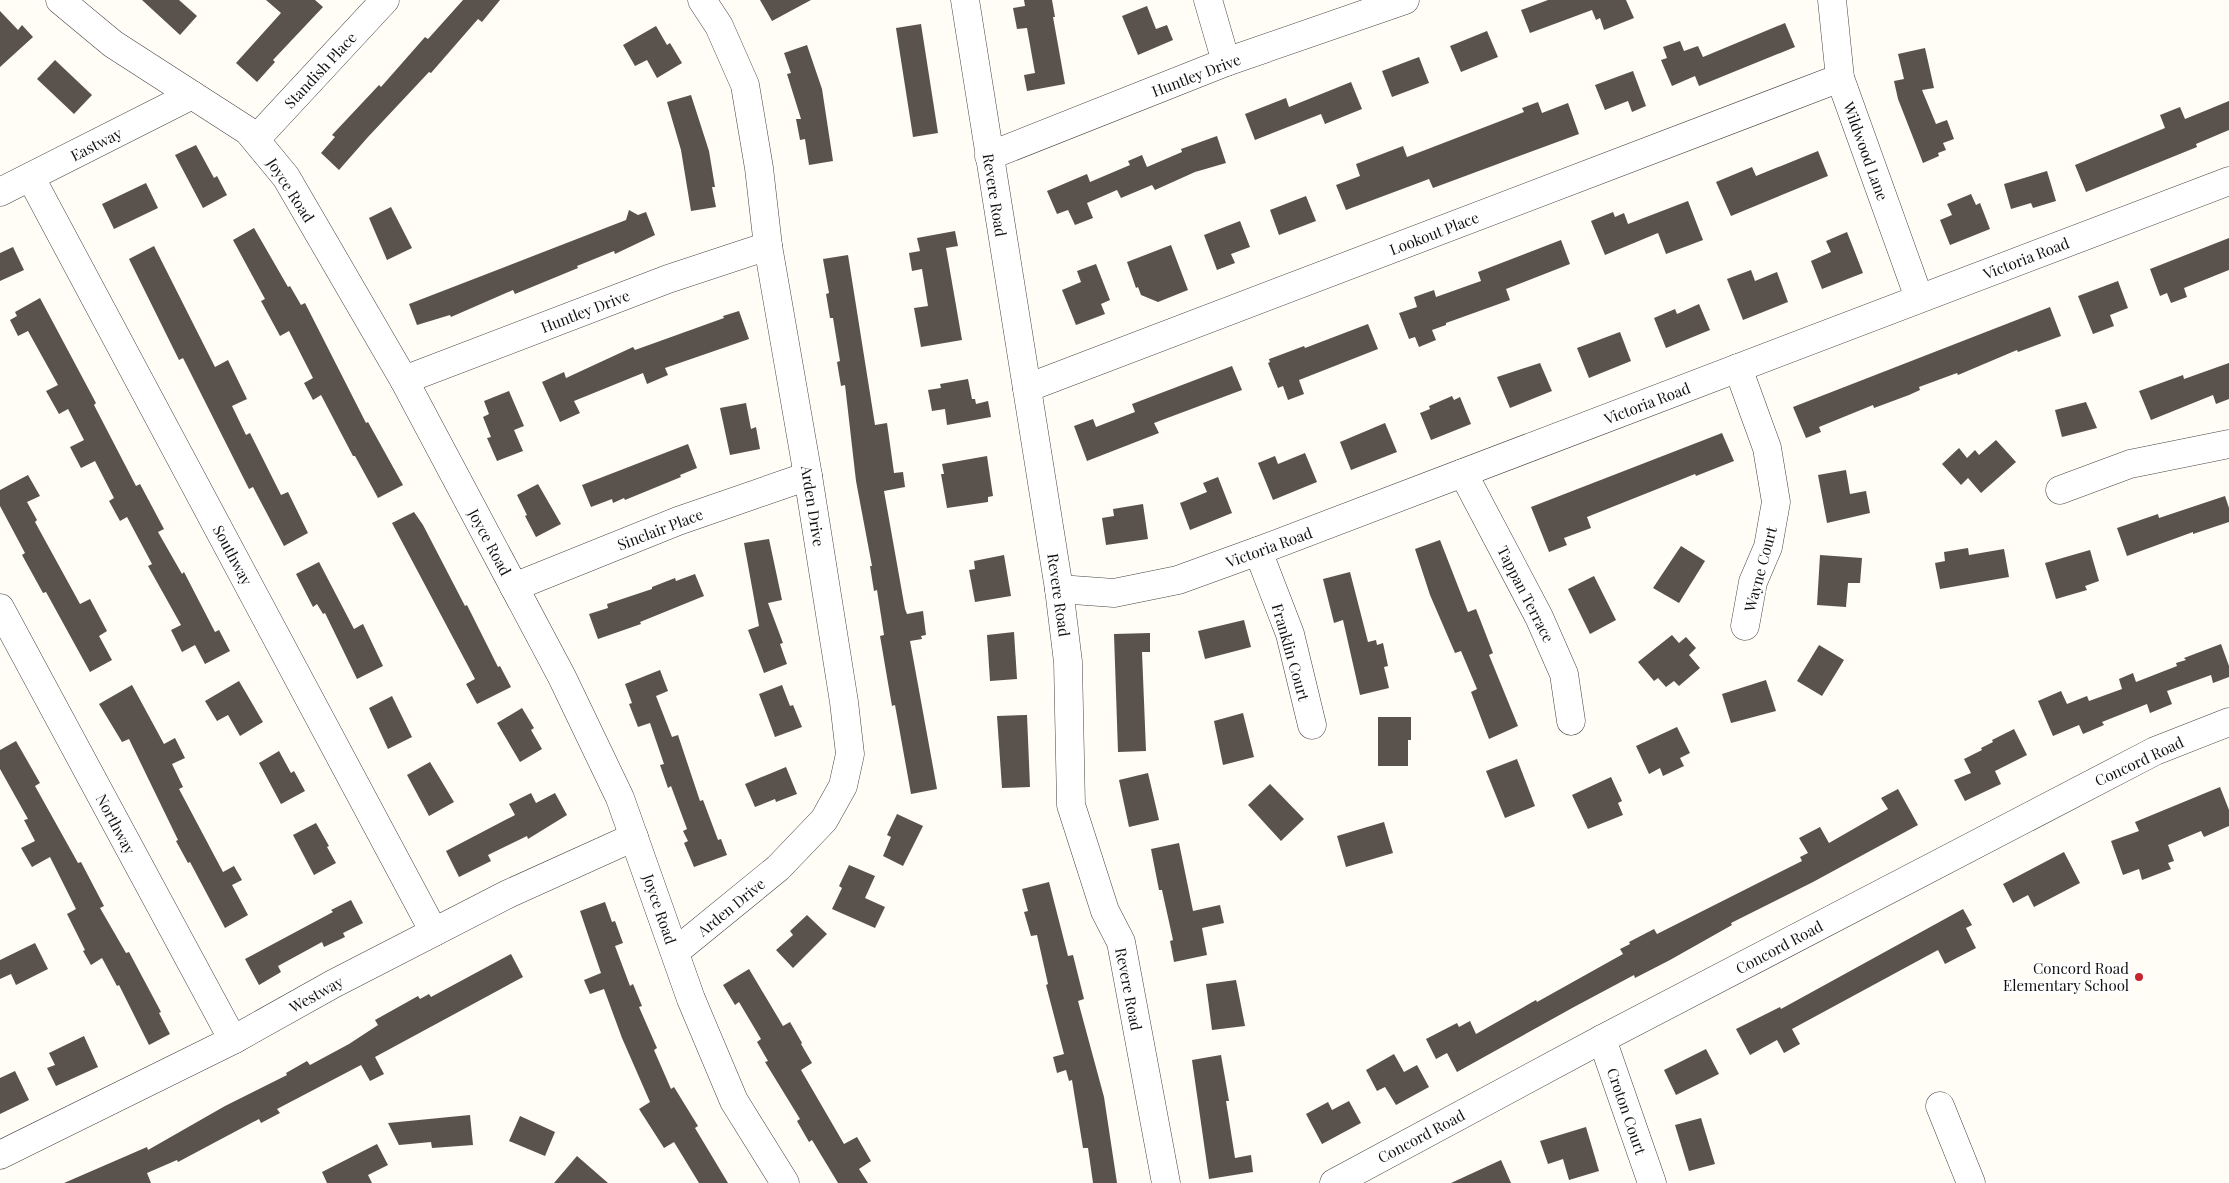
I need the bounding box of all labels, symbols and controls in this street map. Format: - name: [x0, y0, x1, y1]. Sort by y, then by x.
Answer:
- street label: Standish Place: [279, 28, 361, 112]
- street label: Huntley Drive: [1149, 49, 1243, 101]
- street label: Wildwood Lane: [1839, 98, 1893, 203]
- street label: Eastway: [67, 122, 125, 165]
- street label: Revere Road: [979, 152, 1011, 238]
- street label: Joyce Road: [262, 153, 319, 226]
- street label: Lookout Place: [1387, 207, 1481, 259]
- street label: Victoria Road: [1979, 232, 2072, 284]
- street label: Huntley Drive: [538, 285, 632, 337]
- street label: Victoria Road: [1600, 377, 1693, 429]
- street label: Arden Drive: [797, 463, 829, 548]
- street label: Sinclair Place: [614, 503, 706, 555]
- street label: Joyce Road: [464, 504, 516, 579]
- street label: Southway: [209, 521, 257, 589]
- street label: Victoria Road: [1222, 522, 1315, 572]
- street label: Wayne Court: [1739, 524, 1781, 615]
- street label: Tappan Terrace: [1493, 542, 1559, 646]
- street label: Revere Road: [1043, 552, 1075, 638]
- street label: Franklin Court: [1268, 601, 1315, 704]
- street label: Concord Road: [2091, 732, 2187, 790]
- street label: Northway: [92, 790, 140, 858]
- street label: Joyce Road: [638, 870, 681, 947]
- street label: Arden Drive: [692, 874, 769, 941]
- street label: Concord Road: [1732, 916, 1826, 978]
- street label: Revere Road: [1111, 946, 1147, 1032]
- place label: Concord Road Elementary School: [2003, 958, 2129, 995]
- street label: Westway: [285, 971, 347, 1017]
- marker: Concord Road Elementary School: [2133, 971, 2145, 983]
- street label: Croton Court: [1603, 1065, 1651, 1158]
- street label: Concord Road: [1374, 1105, 1468, 1167]

